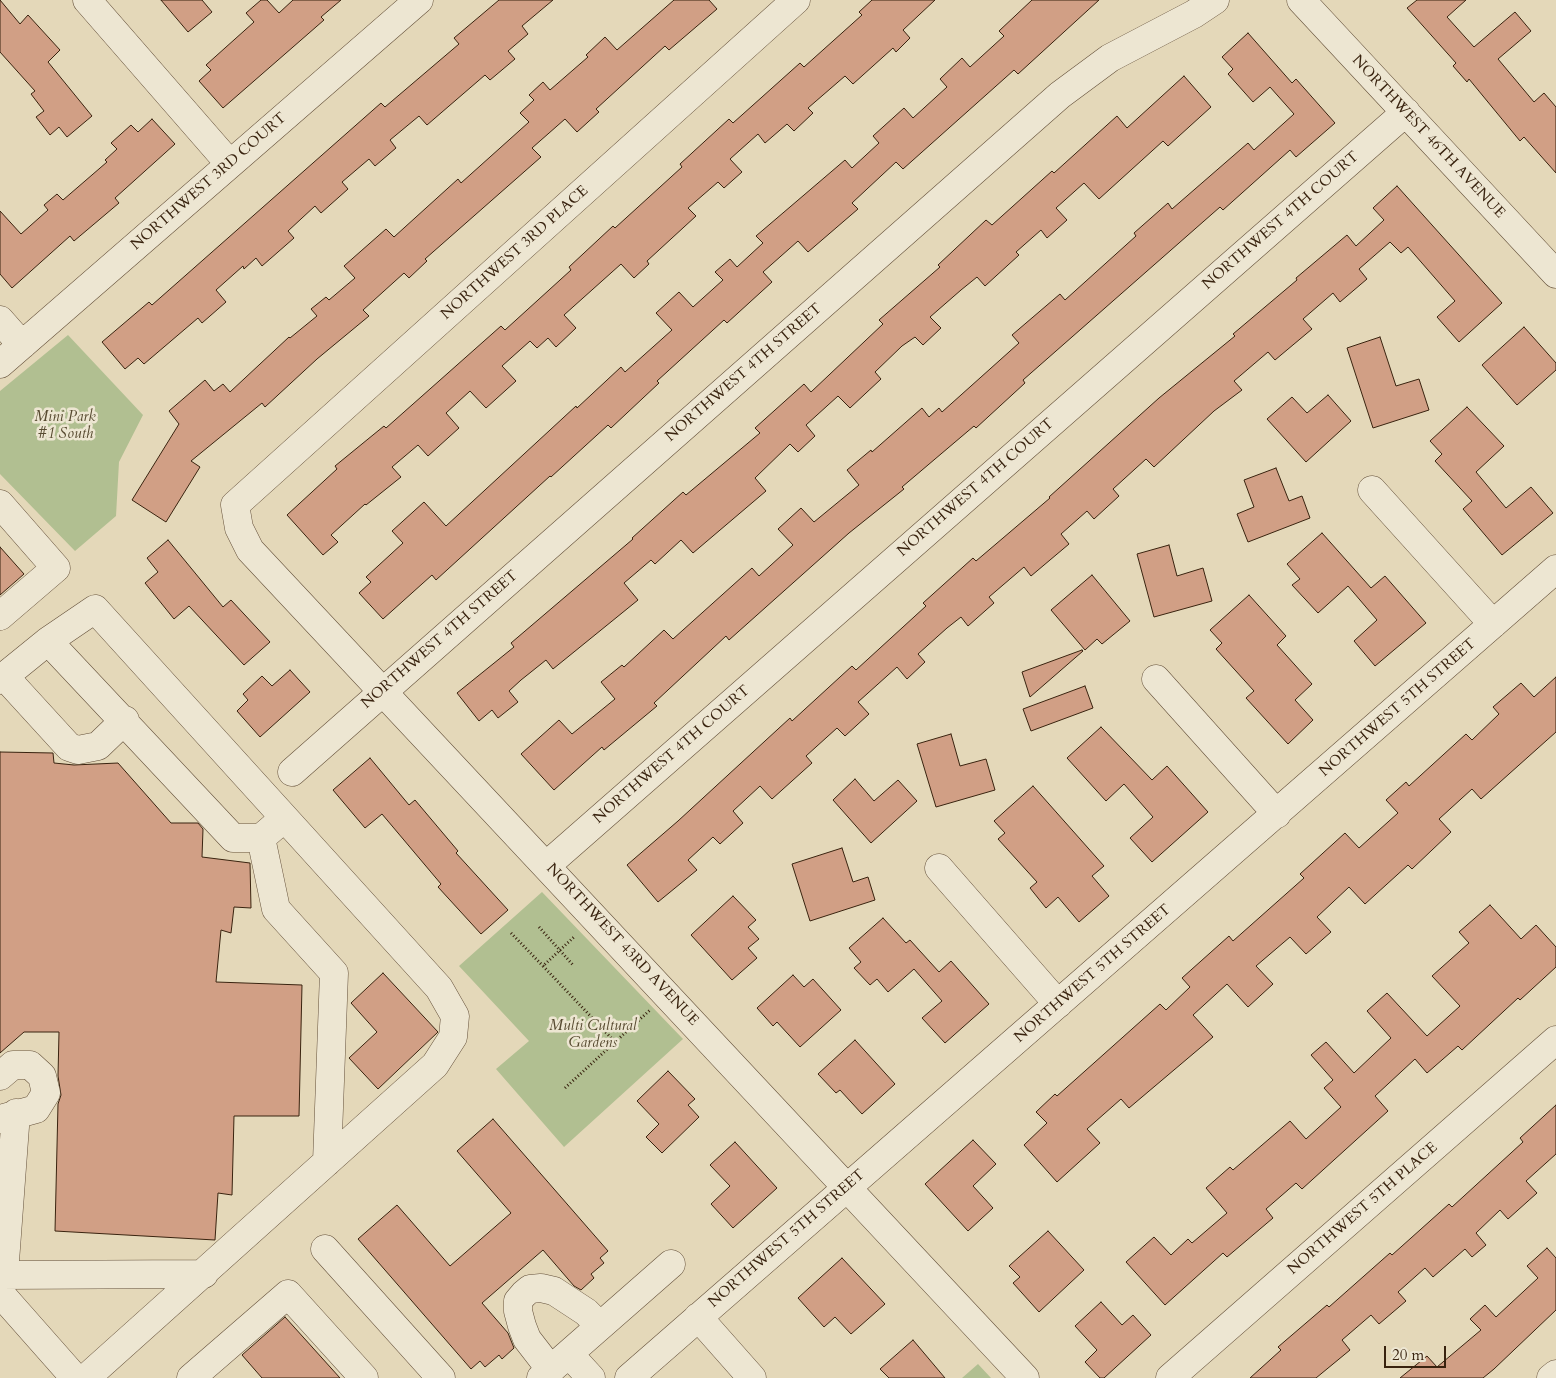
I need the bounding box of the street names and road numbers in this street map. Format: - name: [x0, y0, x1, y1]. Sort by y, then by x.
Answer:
- street label: NORTHWEST 46TH AVENUE: [1348, 52, 1508, 222]
- street label: NORTHWEST 3RD COURT: [127, 109, 291, 255]
- street label: NORTHWEST 4TH COURT: [1199, 148, 1363, 294]
- street label: NORTHWEST 3RD PLACE: [438, 182, 592, 324]
- street label: NORTHWEST 4TH STREET: [662, 300, 826, 446]
- street label: NORTHWEST 4TH COURT: [894, 415, 1058, 561]
- street label: NORTHWEST 4TH STREET: [358, 567, 522, 713]
- street label: NORTHWEST 5TH STREET: [1316, 635, 1480, 781]
- street label: NORTHWEST 4TH COURT: [590, 682, 754, 828]
- street label: NORTHWEST 43RD AVENUE: [542, 860, 702, 1030]
- street label: NORTHWEST 5TH STREET: [1011, 901, 1175, 1047]
- street label: NORTHWEST 5TH PLACE: [1284, 1139, 1442, 1279]
- street label: NORTHWEST 5TH STREET: [705, 1166, 869, 1312]

